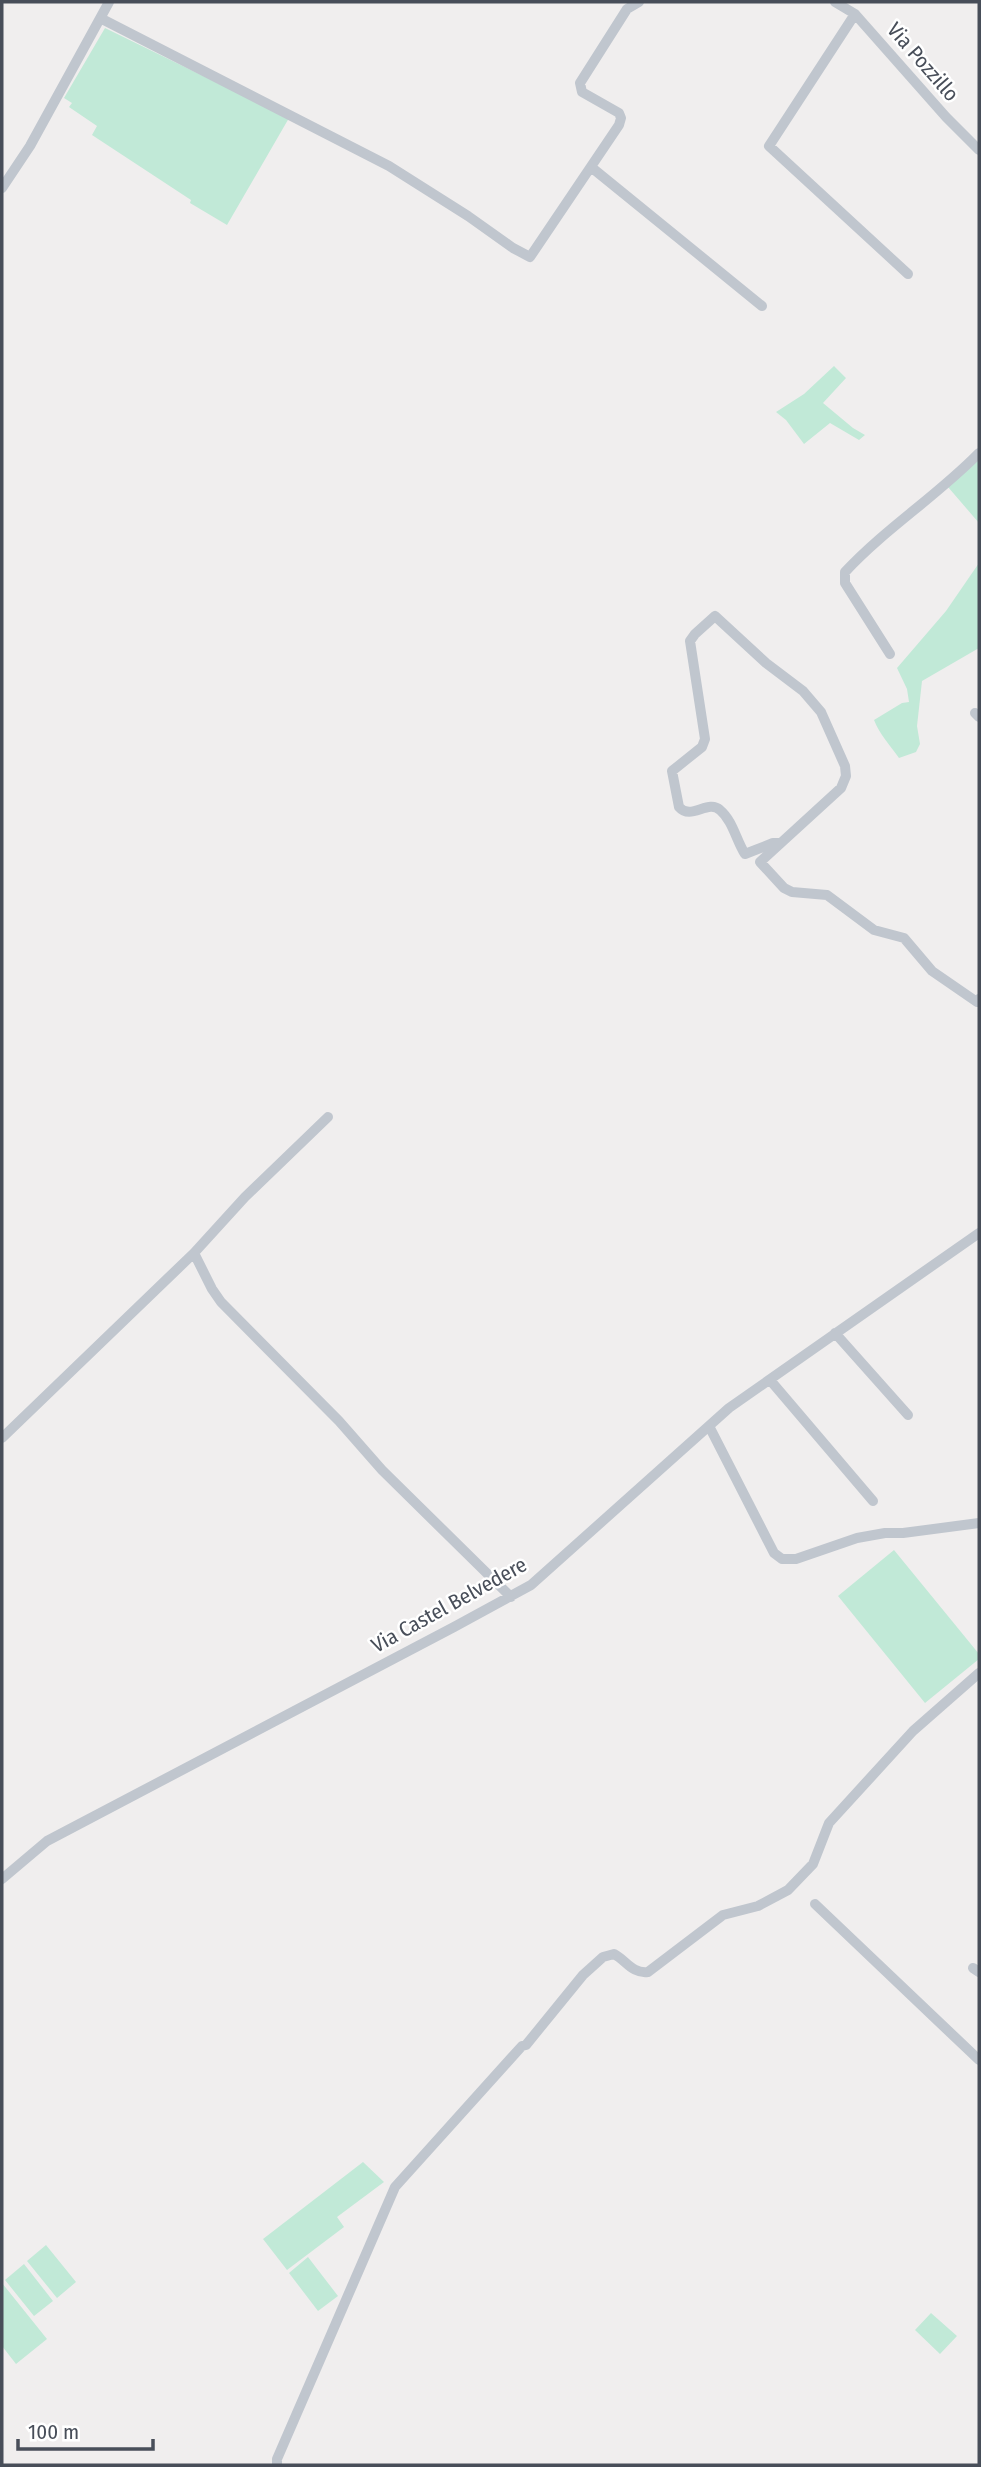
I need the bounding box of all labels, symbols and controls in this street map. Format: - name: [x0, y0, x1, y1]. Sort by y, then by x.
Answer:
- street label: Via Pozzillo: [882, 17, 964, 107]
- street label: Via Castel Belvedere: [367, 1552, 531, 1658]
- scale bar: [18, 2408, 152, 2452]
- text: 100 m: [28, 2419, 79, 2445]

